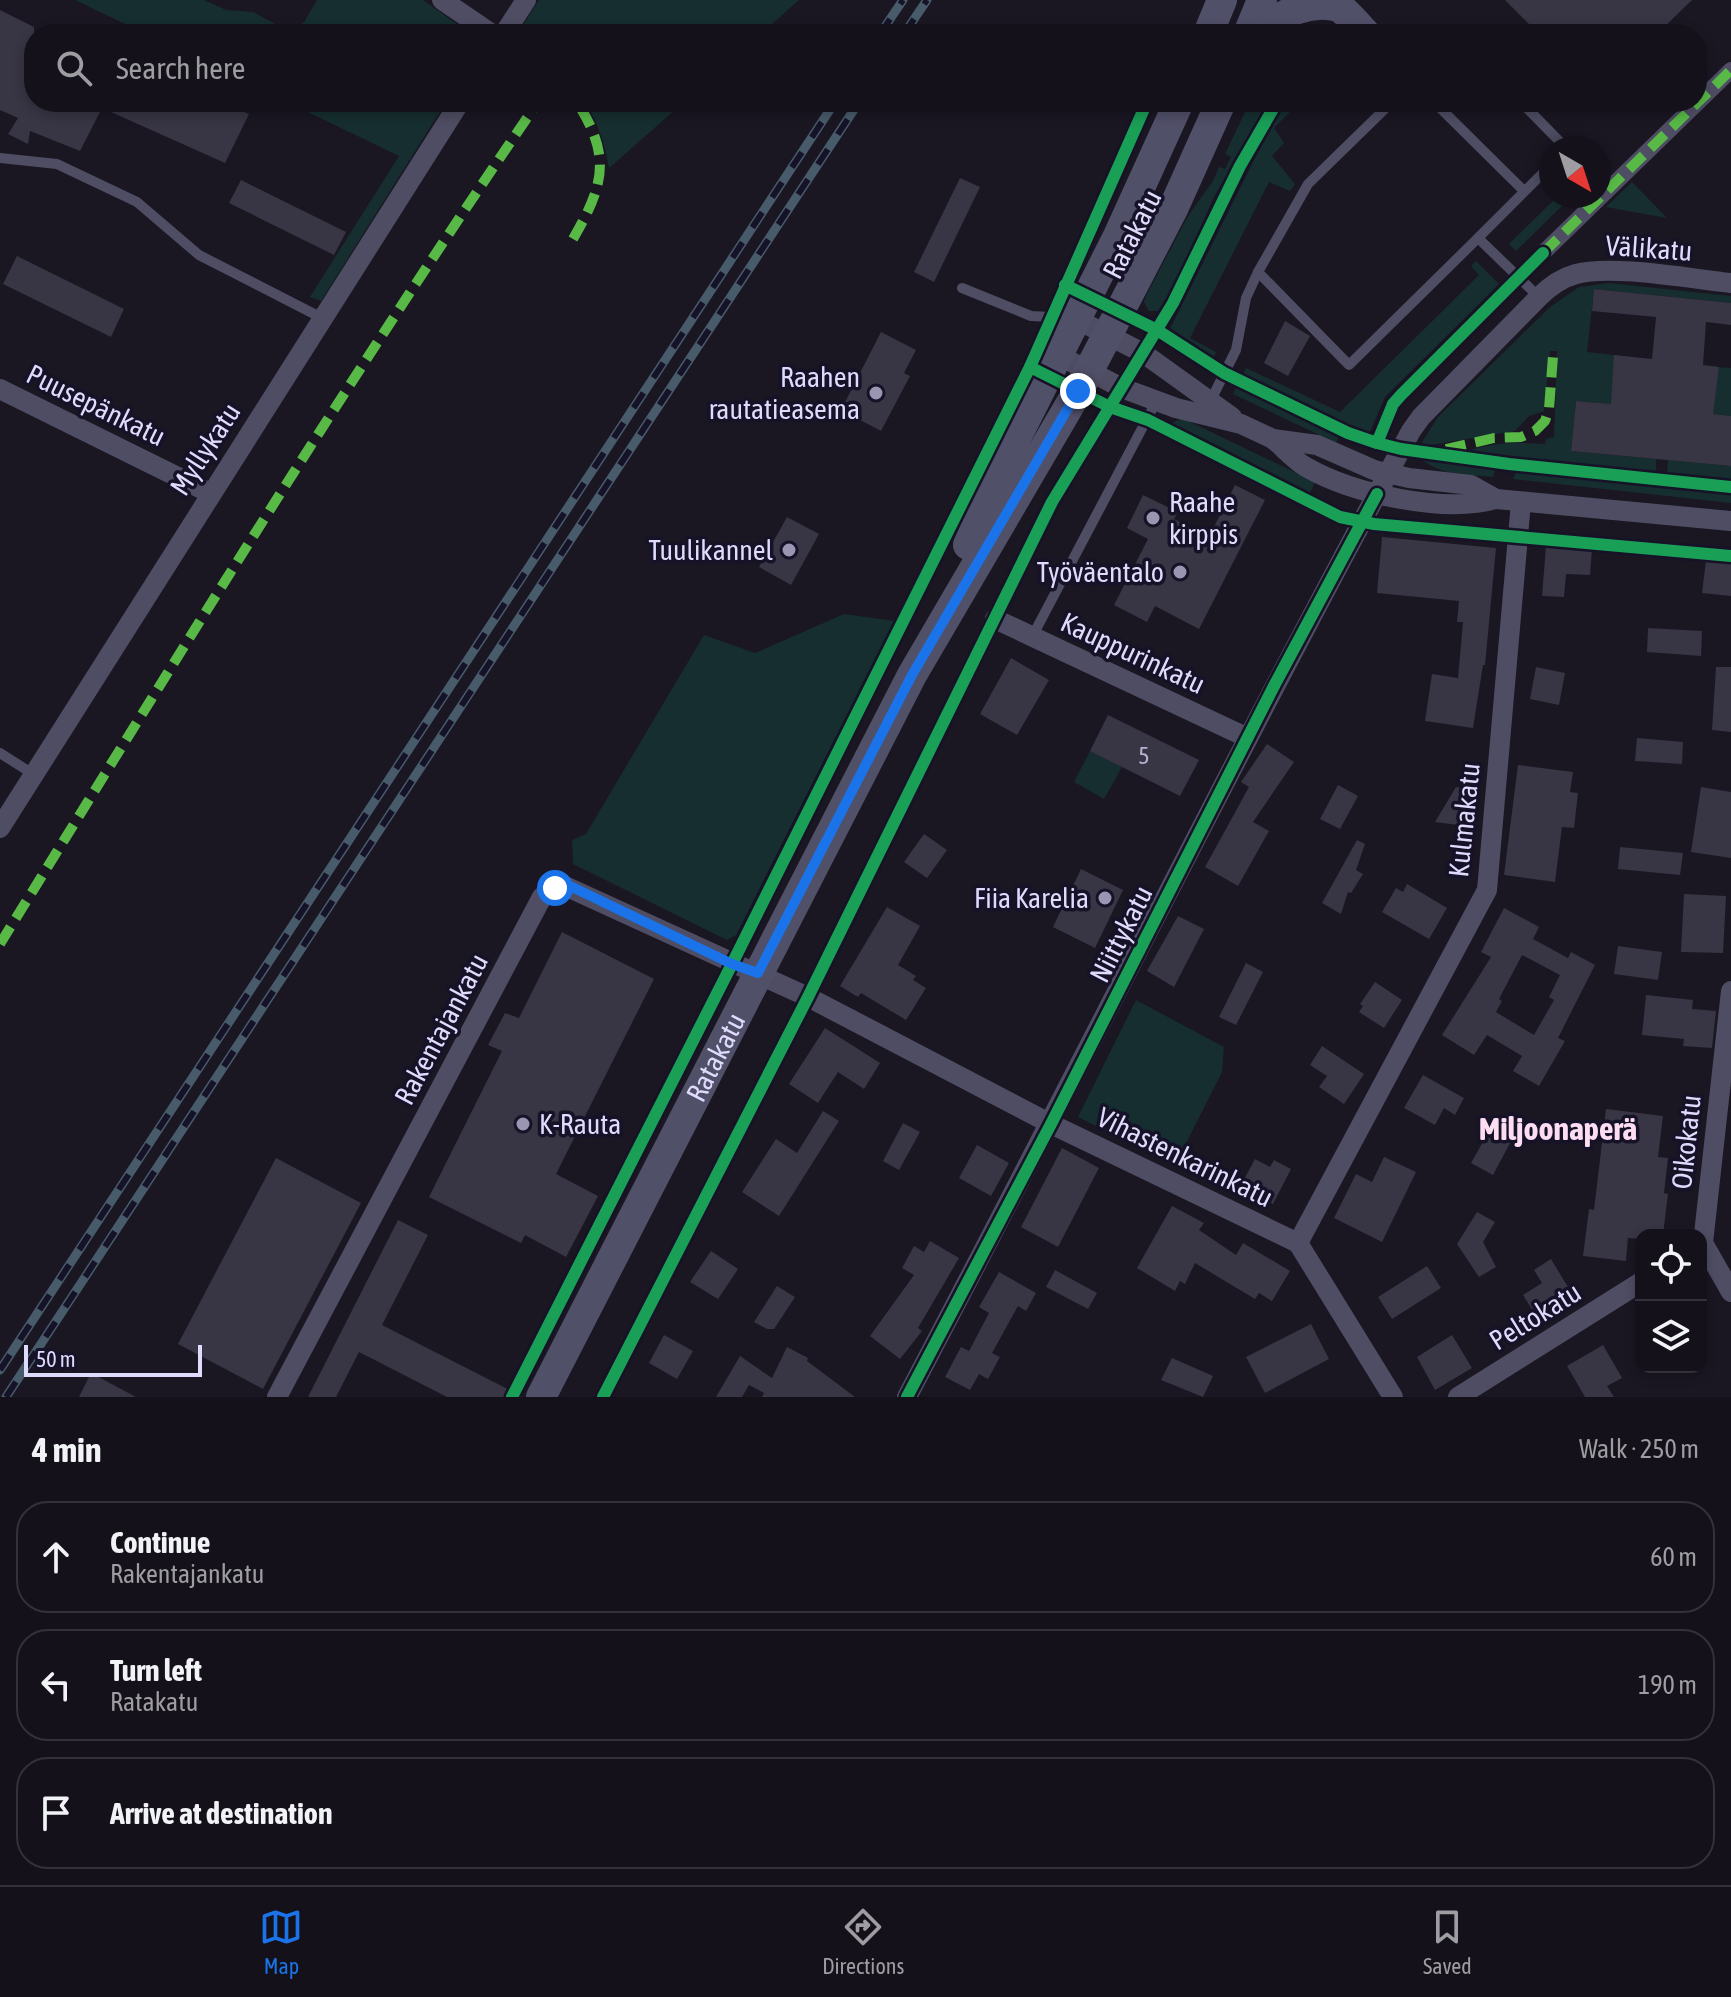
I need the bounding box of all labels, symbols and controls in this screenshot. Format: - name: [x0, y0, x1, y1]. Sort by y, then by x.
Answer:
- search box: [24, 24, 1707, 112]
- icon: search: [52, 46, 96, 90]
- text: Search here: [116, 51, 245, 85]
- north arrow: [1539, 136, 1611, 208]
- street label: Ratakatu: [1096, 184, 1168, 284]
- street label: Välikatu: [1605, 229, 1693, 267]
- street label: Puusepänkatu: [21, 358, 171, 452]
- place label: Raahen rautatieasema: [709, 361, 860, 425]
- route end: [1060, 373, 1096, 409]
- marker: Raahen rautatieasema: [867, 384, 885, 402]
- street label: Myllykatu: [163, 397, 247, 501]
- place label: Raahe kirppis: [1169, 486, 1238, 550]
- marker: Raahe kirppis: [1144, 509, 1162, 527]
- place label: Tuulikannel: [649, 534, 774, 566]
- marker: Tuulikannel: [780, 541, 798, 559]
- place label: Työväentalo: [1037, 556, 1164, 588]
- marker: Työväentalo: [1171, 563, 1189, 581]
- street label: Kauppurinkatu: [1056, 606, 1210, 700]
- house number: 5: [1138, 742, 1150, 769]
- street label: Kulmakatu: [1442, 761, 1486, 879]
- route start: [537, 870, 573, 906]
- street label: Niittykatu: [1083, 880, 1159, 988]
- place label: Fiia Karelia: [974, 882, 1089, 914]
- marker: Fiia Karelia: [1096, 889, 1114, 907]
- street label: Rakentajankatu: [388, 948, 494, 1110]
- street label: Ratakatu: [680, 1008, 752, 1107]
- street label: Oikokatu: [1665, 1093, 1707, 1191]
- street label: Vihastenkarinkatu: [1092, 1101, 1278, 1213]
- place label: K-Rauta: [539, 1108, 621, 1140]
- district label: Miljoonaperä: [1479, 1110, 1637, 1147]
- marker: K-Rauta: [514, 1115, 532, 1133]
- map controls: [1635, 1229, 1707, 1373]
- button: locate: [1635, 1229, 1707, 1301]
- street label: Peltokatu: [1484, 1276, 1586, 1356]
- button: layers: [1635, 1301, 1707, 1373]
- scale bar: [24, 1341, 202, 1377]
- text: 50 m: [36, 1346, 76, 1372]
- text: 4 min: [32, 1430, 101, 1469]
- text: Walk · 250 m: [1579, 1434, 1699, 1464]
- text: Continue: [110, 1525, 210, 1559]
- icon: ahead: [34, 1535, 78, 1579]
- text: 60 m: [1650, 1542, 1697, 1572]
- text: Rakentajankatu: [110, 1559, 264, 1589]
- text: Turn left: [110, 1653, 202, 1687]
- icon: left: [34, 1663, 78, 1707]
- text: 190 m: [1638, 1670, 1697, 1700]
- text: Ratakatu: [110, 1687, 198, 1717]
- icon: arrive: [34, 1791, 78, 1835]
- text: Arrive at destination: [110, 1796, 332, 1830]
- tab: Map: [259, 1905, 303, 1979]
- tab: Directions: [822, 1905, 904, 1979]
- tab: Saved: [1423, 1905, 1472, 1979]

